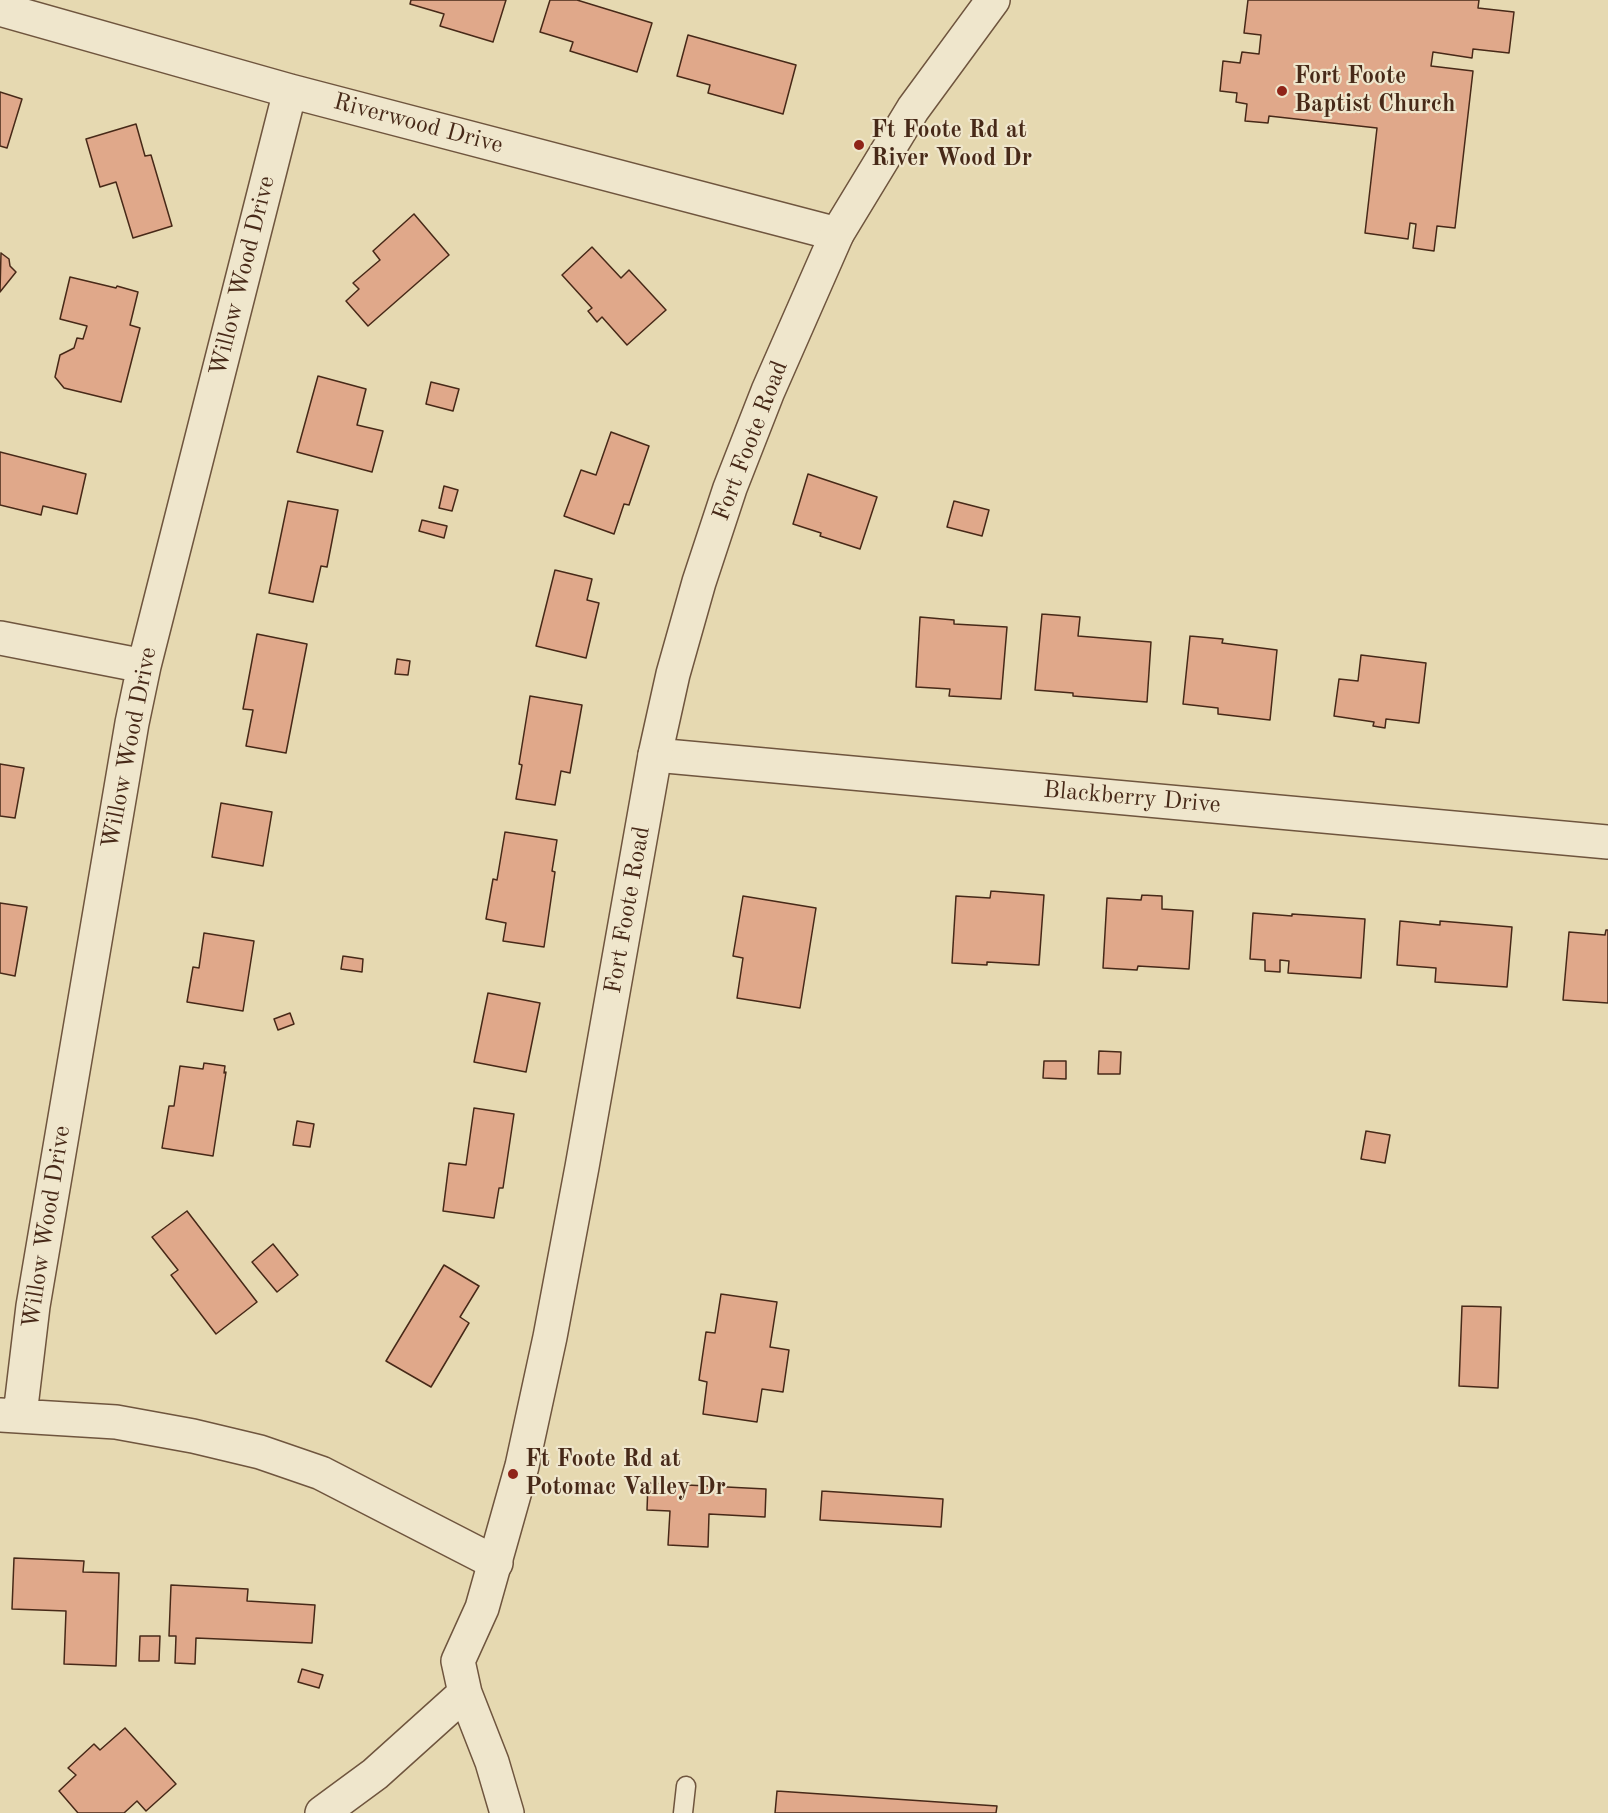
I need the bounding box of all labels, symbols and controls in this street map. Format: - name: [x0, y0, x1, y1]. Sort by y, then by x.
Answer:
- place label: Fort Foote Baptist Church: [1294, 63, 1455, 119]
- marker: Fort Foote Baptist Church: [1275, 84, 1289, 98]
- street label: Riverwood Drive: [330, 88, 506, 160]
- place label: Ft Foote Rd at River Wood Dr: [871, 117, 1032, 173]
- marker: Ft Foote Rd at River Wood Dr: [852, 138, 866, 152]
- street label: Willow Wood Drive: [204, 173, 282, 379]
- street label: Fort Foote Road: [707, 357, 795, 525]
- street label: Willow Wood Drive: [96, 645, 164, 851]
- street label: Blackberry Drive: [1042, 776, 1222, 820]
- street label: Fort Foote Road: [599, 824, 657, 996]
- street label: Willow Wood Drive: [17, 1124, 77, 1330]
- place label: Ft Foote Rd at Potomac Valley Dr: [525, 1446, 726, 1502]
- marker: Ft Foote Rd at Potomac Valley Dr: [506, 1467, 520, 1481]

